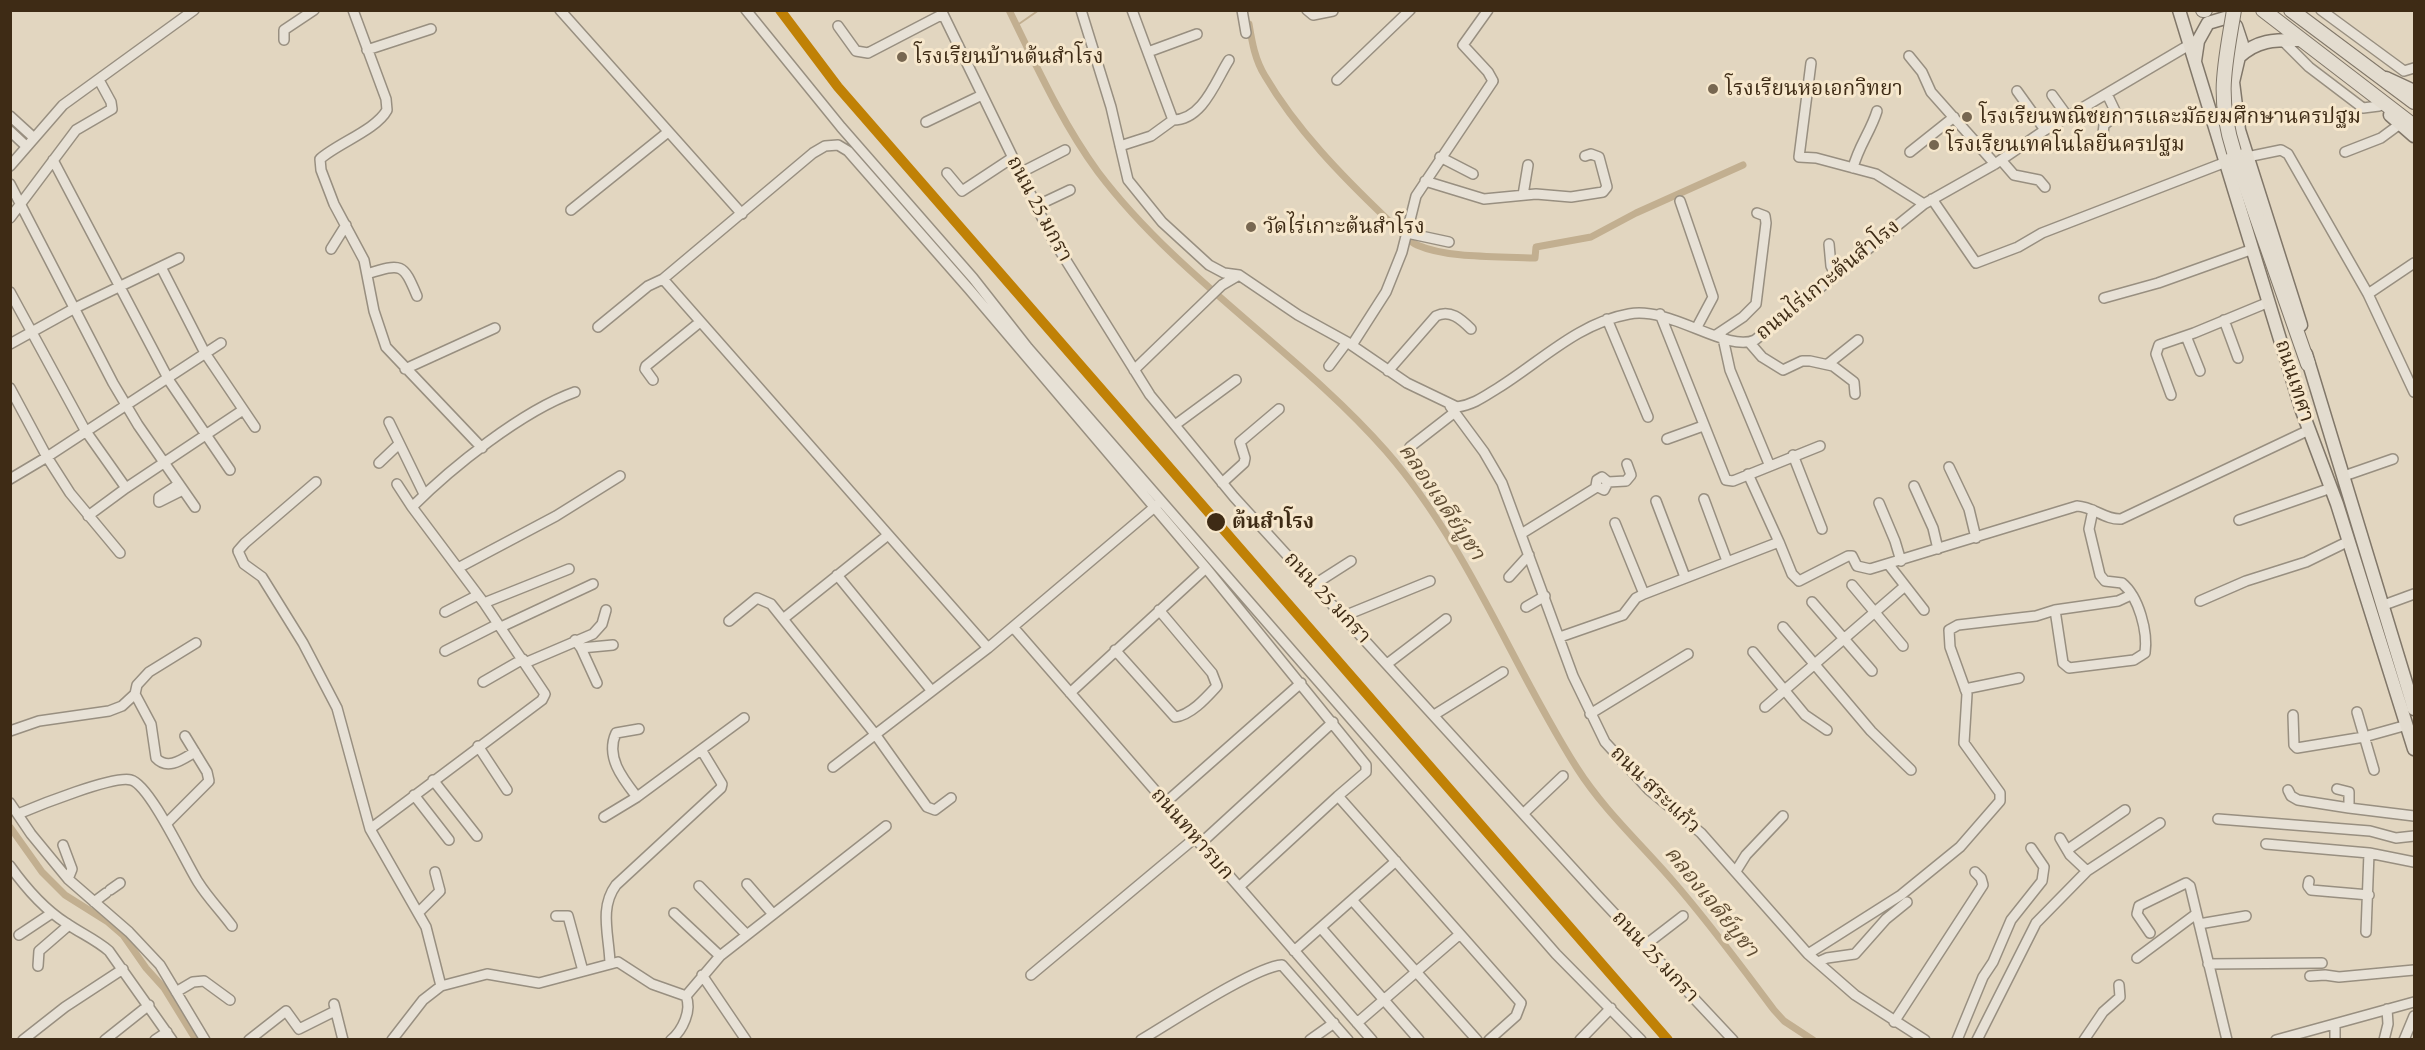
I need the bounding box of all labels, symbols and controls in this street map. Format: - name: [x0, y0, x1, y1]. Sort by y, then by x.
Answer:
- place label: โรงเรียนบ้านต้นสำโรง: [914, 44, 1104, 70]
- marker: โรงเรียนบ้านต้นสำโรง: [895, 50, 909, 64]
- place label: โรงเรียนหอเอกวิทยา: [1725, 76, 1903, 102]
- marker: โรงเรียนหอเอกวิทยา: [1706, 82, 1720, 96]
- place label: โรงเรียนพณิชยการและมัธยมศึกษานครปฐม: [1979, 104, 2361, 130]
- marker: โรงเรียนพณิชยการและมัธยมศึกษานครปฐม: [1960, 110, 1974, 124]
- place label: โรงเรียนเทคโนโลยีนครปฐม: [1946, 132, 2185, 158]
- marker: โรงเรียนเทคโนโลยีนครปฐม: [1927, 138, 1941, 152]
- street label: ถนน 25 มกรา: [1001, 152, 1077, 266]
- place label: วัดไร่เกาะต้นสำโรง: [1263, 214, 1425, 240]
- street label: ถนนไร่เกาะต้นสำโรง: [1751, 214, 1905, 346]
- marker: วัดไร่เกาะต้นสำโรง: [1244, 220, 1258, 234]
- street label: ถนนเทศา: [2269, 337, 2319, 425]
- water label: คลองเจดีย์บูชา: [1392, 438, 1490, 566]
- place label: ต้นสำโรง: [1232, 509, 1314, 535]
- marker: ต้นสำโรง: [1205, 511, 1227, 533]
- street label: ถนน 25 มกรา: [1278, 547, 1376, 649]
- street label: ถนน สระแก้ว: [1605, 741, 1705, 839]
- street label: ถนนทหารบก: [1145, 783, 1239, 885]
- water label: คลองเจดีย์บูชา: [1658, 841, 1764, 963]
- street label: ถนน 25 มกรา: [1606, 906, 1704, 1008]

